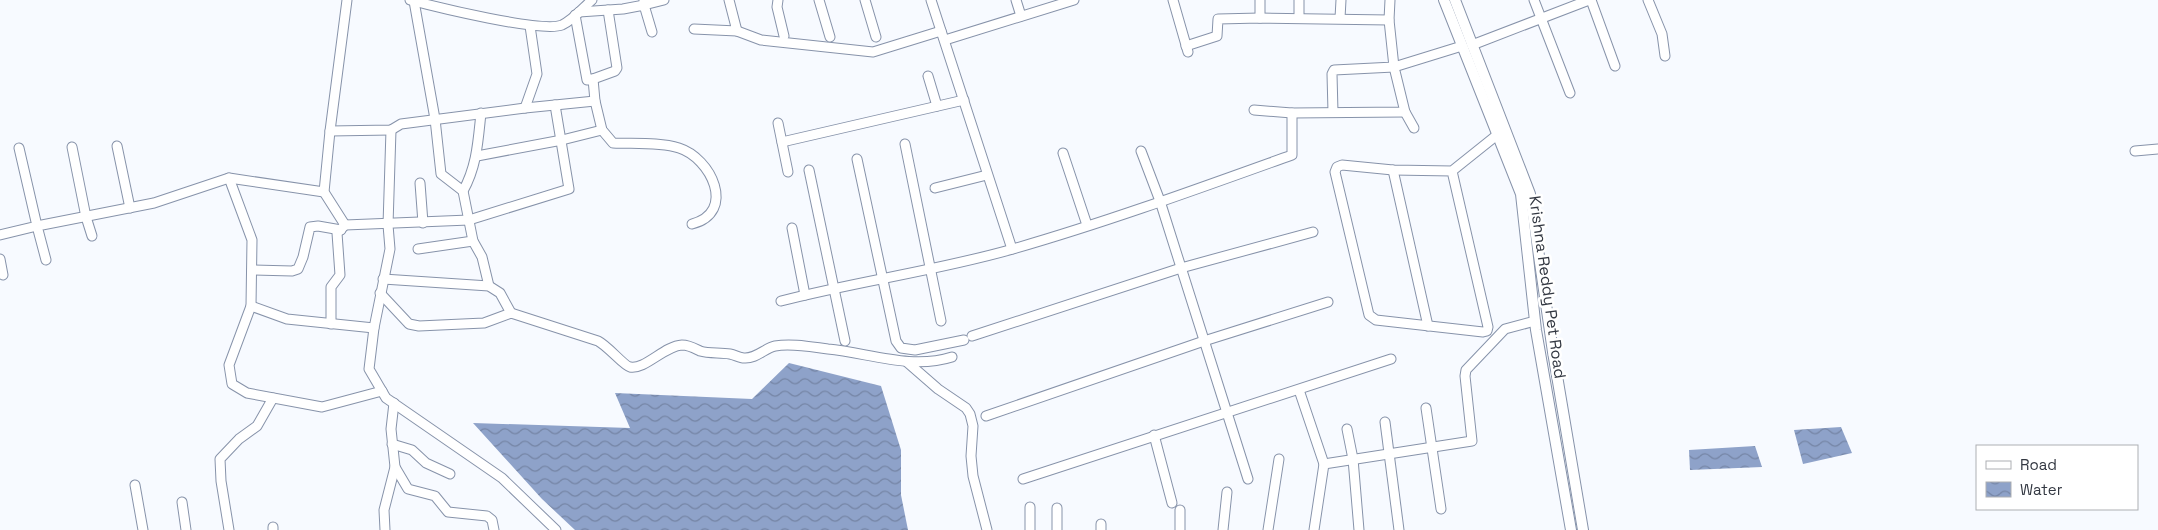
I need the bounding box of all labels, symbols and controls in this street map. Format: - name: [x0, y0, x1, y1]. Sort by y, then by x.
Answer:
- street label: Krishna Reddy Pet Road: [1524, 194, 1571, 380]
- legend: [1976, 445, 2138, 510]
- text: Road: [2020, 455, 2057, 474]
- text: Water: [2020, 480, 2063, 499]

